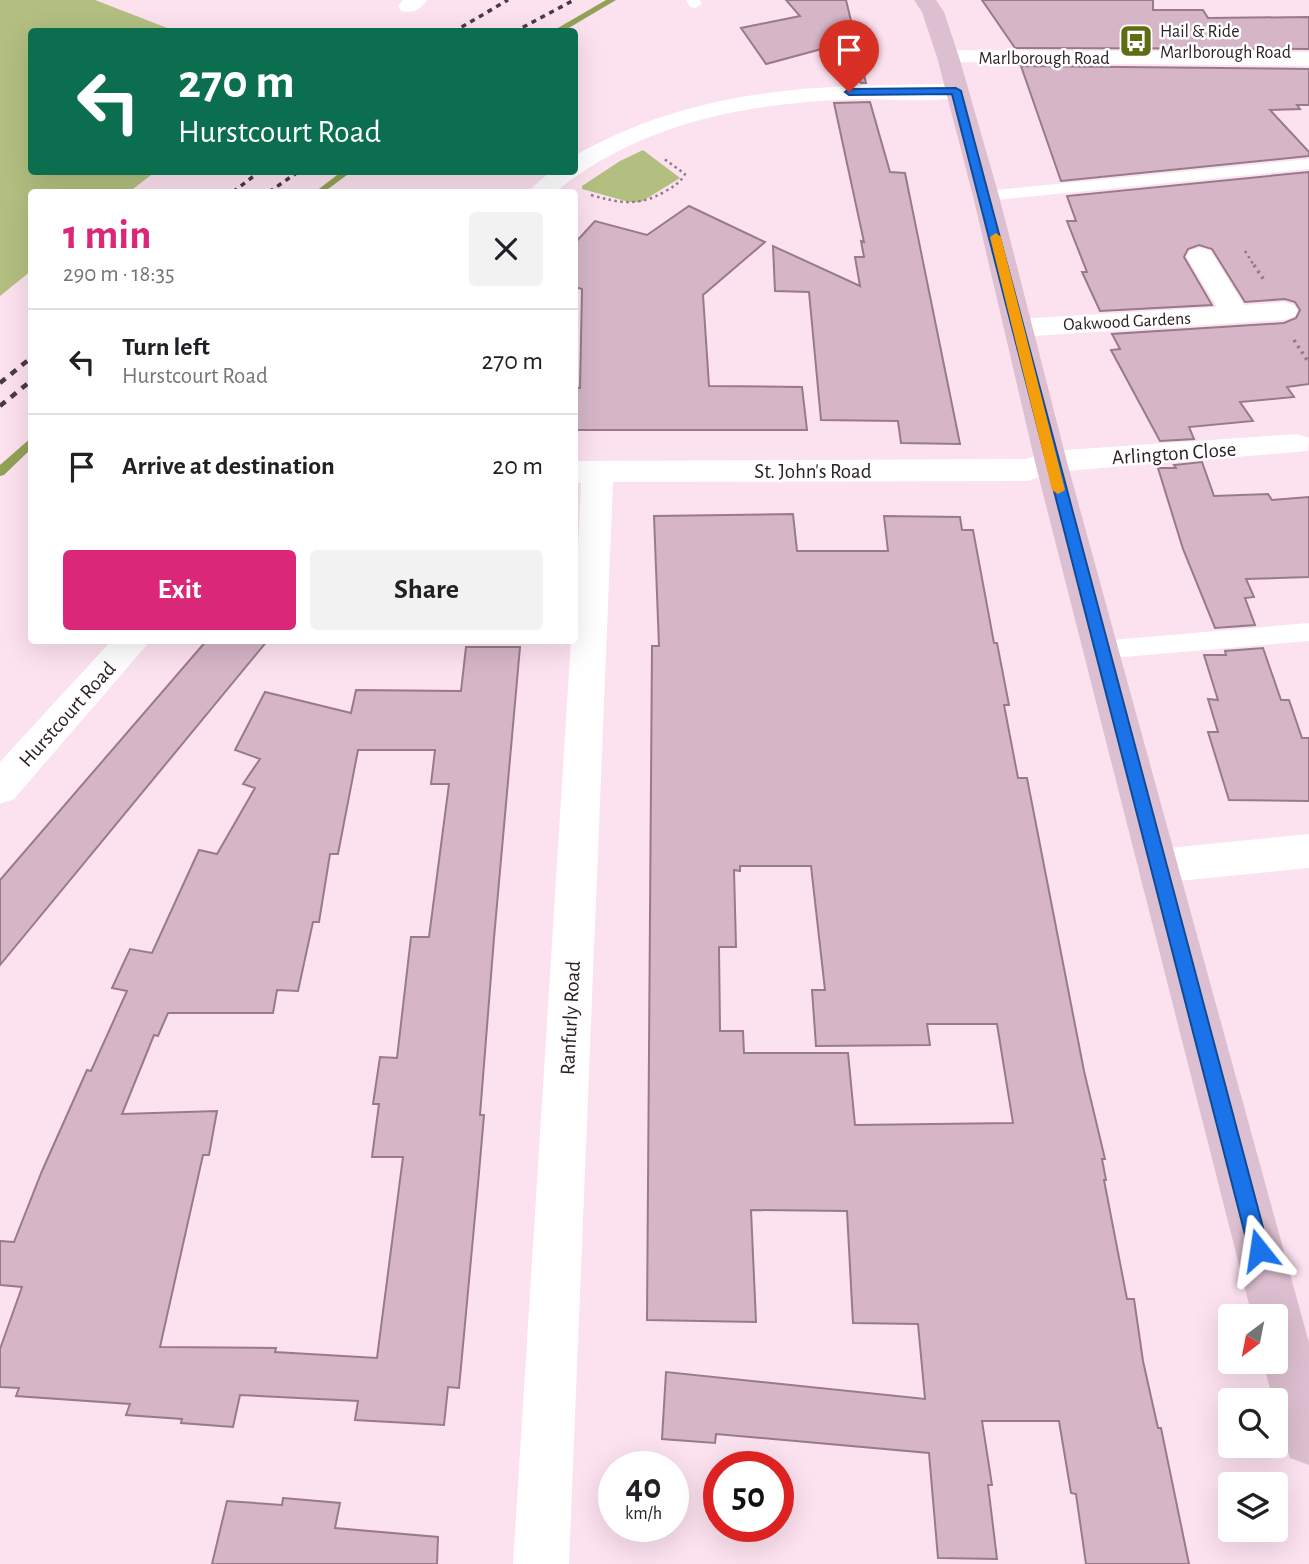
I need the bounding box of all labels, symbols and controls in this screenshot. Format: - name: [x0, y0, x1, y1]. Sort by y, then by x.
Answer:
- pin: [819, 20, 879, 92]
- bus stop icon: Hail & Ride Marlborough Road: [1117, 22, 1155, 60]
- place label: Hail & Ride Marlborough Road: [1160, 23, 1291, 62]
- icon: arrive: [830, 31, 868, 69]
- street label: Marlborough Road: [978, 50, 1110, 68]
- icon: left: [63, 56, 154, 147]
- text: 270 m: [178, 58, 295, 107]
- text: Hurstcourt Road: [178, 116, 381, 148]
- button: close: [469, 212, 543, 286]
- text: 1 min: [63, 214, 152, 256]
- text: 290 m · 18:35: [63, 263, 175, 286]
- street label: Oakwood Gardens: [1063, 310, 1191, 334]
- text: Turn left: [122, 334, 210, 360]
- icon: left: [63, 343, 101, 381]
- text: 270 m: [482, 348, 543, 374]
- text: Hurstcourt Road: [122, 365, 268, 388]
- street label: Arlington Close: [1111, 439, 1237, 468]
- icon: arrive: [63, 448, 101, 486]
- text: Arrive at destination: [122, 453, 335, 479]
- text: 20 m: [492, 453, 543, 479]
- street label: St. John's Road: [754, 461, 872, 482]
- button: Exit: [63, 550, 296, 630]
- button: Share: [310, 550, 543, 630]
- street label: Hurstcourt Road: [15, 658, 120, 771]
- street label: Ranfurly Road: [557, 960, 584, 1076]
- position arrow: [1222, 1213, 1296, 1287]
- north arrow: [1218, 1304, 1288, 1374]
- map controls: [1218, 1304, 1288, 1542]
- button: search: [1218, 1388, 1288, 1458]
- speed limit sign: 50: [703, 1451, 794, 1542]
- text: 40: [626, 1470, 661, 1505]
- button: layers: [1218, 1472, 1288, 1542]
- text: km/h: [625, 1505, 662, 1523]

